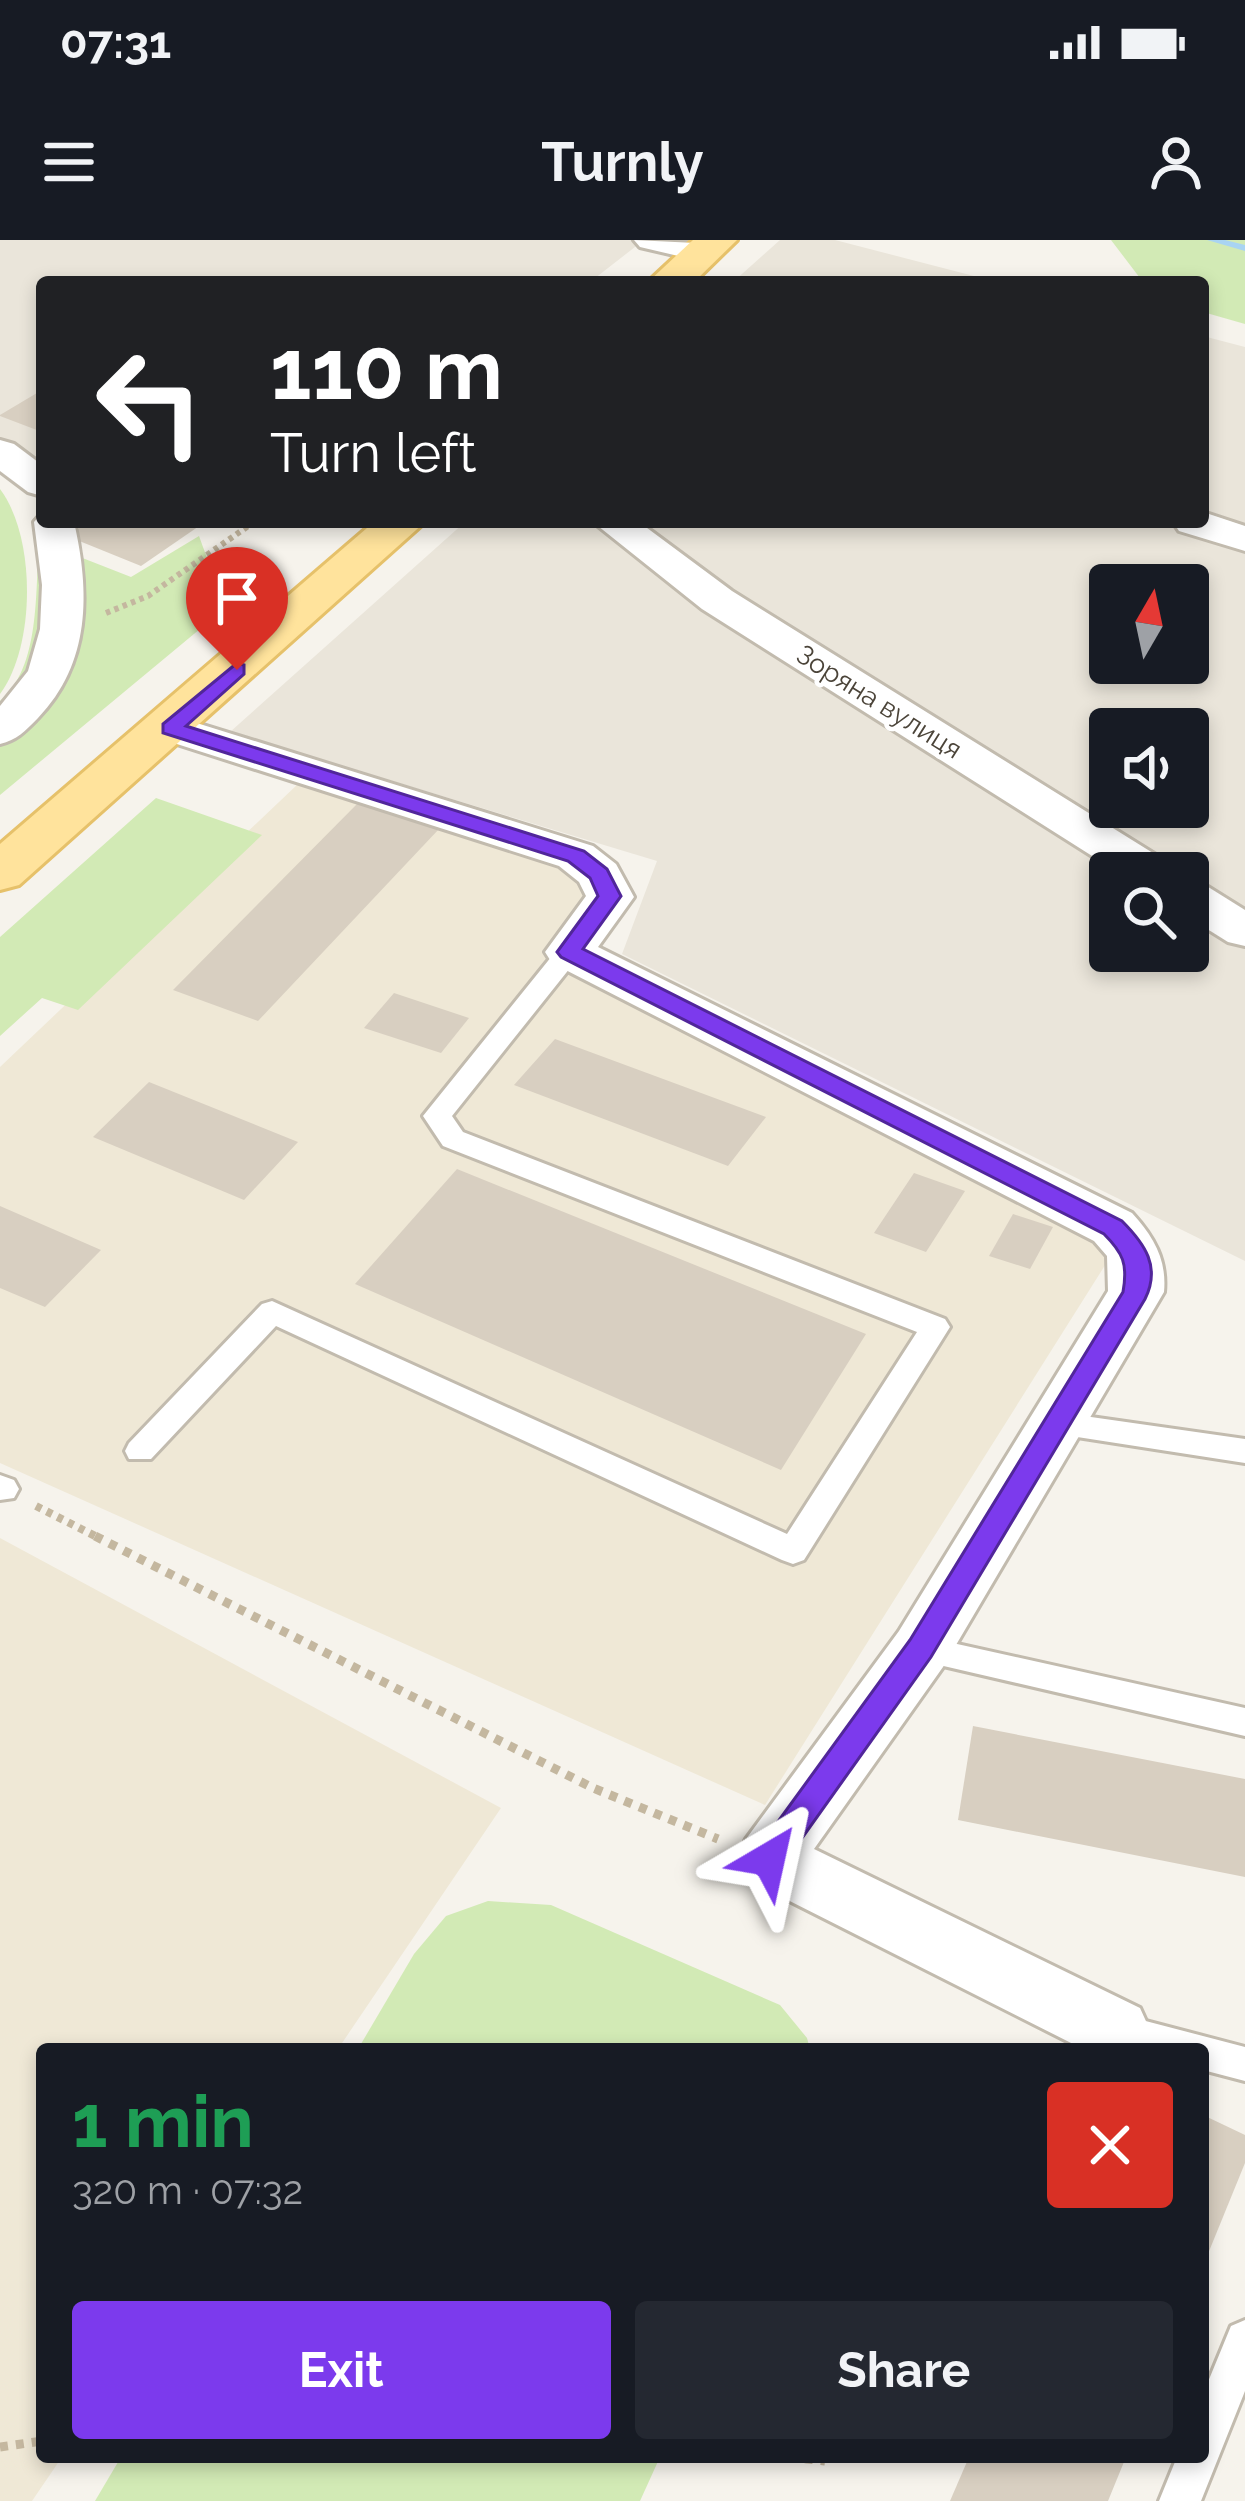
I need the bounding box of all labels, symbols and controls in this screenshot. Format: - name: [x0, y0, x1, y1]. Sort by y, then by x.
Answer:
- text: 07:31: [60, 16, 171, 69]
- icon: menu: [36, 129, 102, 195]
- icon: person: [1143, 129, 1209, 195]
- text: Turnly: [541, 130, 704, 194]
- text: 110 m: [270, 320, 503, 419]
- icon: left: [72, 324, 228, 480]
- text: Turn left: [270, 421, 477, 485]
- pin: [186, 547, 288, 670]
- north arrow: [1089, 564, 1209, 684]
- map controls: [1089, 564, 1209, 972]
- icon: arrive: [204, 565, 270, 631]
- street label: Зоряна вулиця: [791, 638, 968, 765]
- button: sound: [1089, 708, 1209, 828]
- button: search: [1089, 852, 1209, 972]
- position arrow: [706, 1796, 832, 1922]
- text: 1 min: [72, 2079, 254, 2164]
- button: close: [1047, 2082, 1173, 2208]
- text: 320 m · 07:32: [72, 2167, 303, 2213]
- button: Exit: [72, 2301, 611, 2439]
- button: Share: [635, 2301, 1173, 2439]

